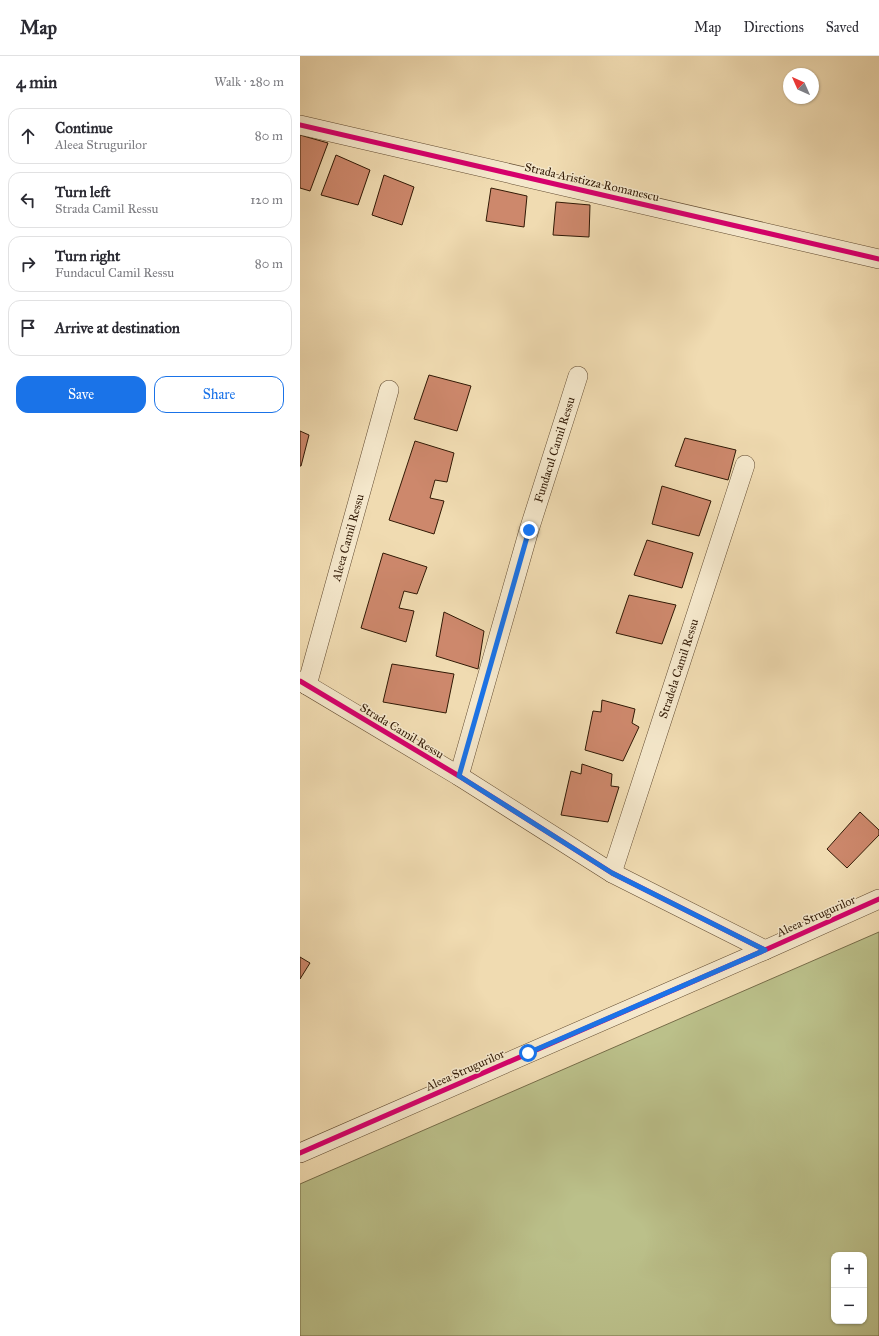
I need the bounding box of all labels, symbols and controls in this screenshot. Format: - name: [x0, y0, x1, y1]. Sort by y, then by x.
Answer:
- text: Map: [20, 16, 57, 39]
- text: Map: [694, 19, 721, 36]
- text: Directions: [743, 19, 804, 36]
- text: Saved: [826, 19, 859, 36]
- north arrow: [783, 68, 819, 104]
- text: 4 min: [16, 72, 57, 93]
- text: Walk · 280 m: [214, 74, 284, 90]
- text: Continue: [55, 119, 113, 137]
- icon: ahead: [17, 125, 39, 147]
- text: 80 m: [255, 128, 283, 144]
- text: Aleea Strugurilor: [55, 137, 147, 153]
- street label: Strada Aristizza Romanescu: [523, 160, 661, 204]
- text: Turn left: [55, 183, 111, 201]
- icon: left: [17, 189, 39, 211]
- text: 120 m: [250, 192, 283, 208]
- text: Strada Camil Ressu: [55, 201, 158, 217]
- text: Turn right: [55, 247, 120, 265]
- icon: right: [17, 253, 39, 275]
- text: 80 m: [255, 256, 283, 272]
- text: Fundacul Camil Ressu: [55, 265, 174, 281]
- icon: arrive: [17, 317, 39, 339]
- text: Arrive at destination: [55, 319, 180, 337]
- button: Save: [16, 376, 146, 413]
- button: Share: [154, 376, 284, 413]
- street label: Fundacul Camil Ressu: [531, 395, 578, 504]
- street label: Aleea Camil Ressu: [329, 492, 367, 584]
- route end: [520, 521, 538, 539]
- street label: Stradela Camil Ressu: [656, 617, 702, 720]
- street label: Strada Camil Ressu: [358, 700, 447, 762]
- street label: Aleea Strugurilor: [774, 892, 858, 941]
- route start: [519, 1044, 537, 1062]
- street label: Aleea Strugurilor: [423, 1046, 507, 1095]
- map controls: [831, 1252, 867, 1324]
- button: +: [831, 1252, 867, 1288]
- button: −: [831, 1288, 867, 1324]

